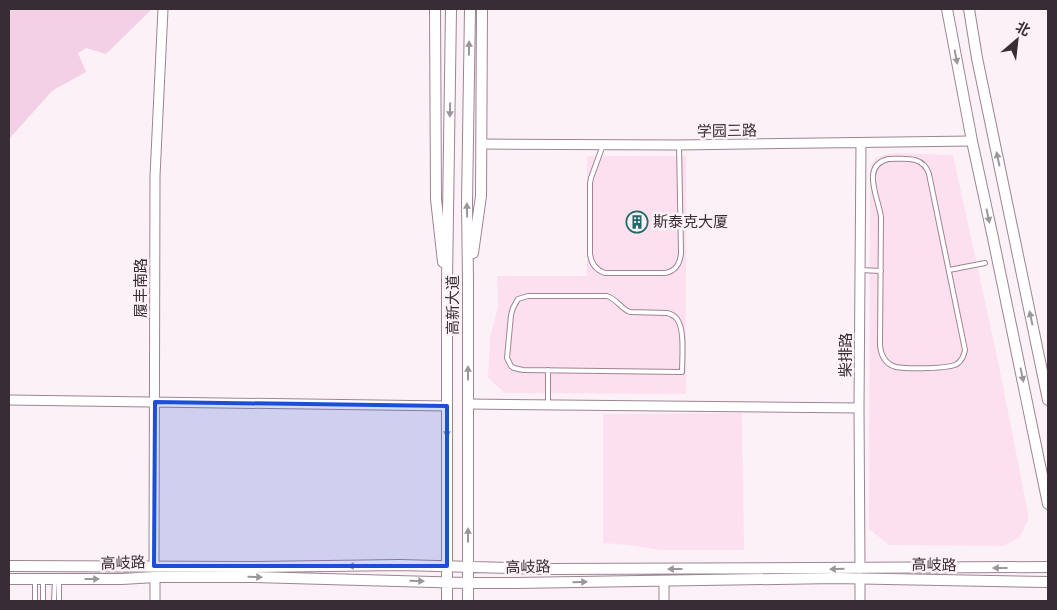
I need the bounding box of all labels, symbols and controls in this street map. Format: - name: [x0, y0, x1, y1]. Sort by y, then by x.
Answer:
- north arrow: [992, 15, 1042, 65]
- text: 北: [1013, 18, 1033, 39]
- one-way arrow: [465, 39, 473, 55]
- one-way arrow: [952, 49, 960, 64]
- one-way arrow: [446, 102, 454, 118]
- street label: 学园三路: [697, 122, 757, 140]
- one-way arrow: [994, 152, 1002, 167]
- one-way arrow: [463, 202, 471, 218]
- one-way arrow: [985, 208, 993, 224]
- building icon: 斯泰克大厦: [625, 210, 649, 234]
- place label: 斯泰克大厦: [653, 214, 728, 230]
- street label: 履丰南路: [133, 258, 149, 318]
- street label: 高新大道: [445, 275, 461, 335]
- one-way arrow: [1027, 311, 1035, 326]
- street label: 柴排路: [838, 332, 854, 378]
- one-way arrow: [464, 364, 472, 380]
- one-way arrow: [1018, 367, 1026, 383]
- one-way arrow: [443, 422, 451, 438]
- one-way arrow: [464, 527, 472, 543]
- street label: 高岐路: [100, 554, 146, 572]
- street label: 高岐路: [911, 557, 957, 573]
- street label: 高岐路: [505, 559, 551, 575]
- one-way arrow: [346, 562, 362, 570]
- one-way arrow: [991, 564, 1007, 572]
- one-way arrow: [666, 565, 682, 573]
- one-way arrow: [829, 565, 845, 573]
- one-way arrow: [247, 573, 263, 581]
- one-way arrow: [85, 575, 101, 583]
- one-way arrow: [410, 577, 426, 585]
- one-way arrow: [572, 578, 588, 586]

